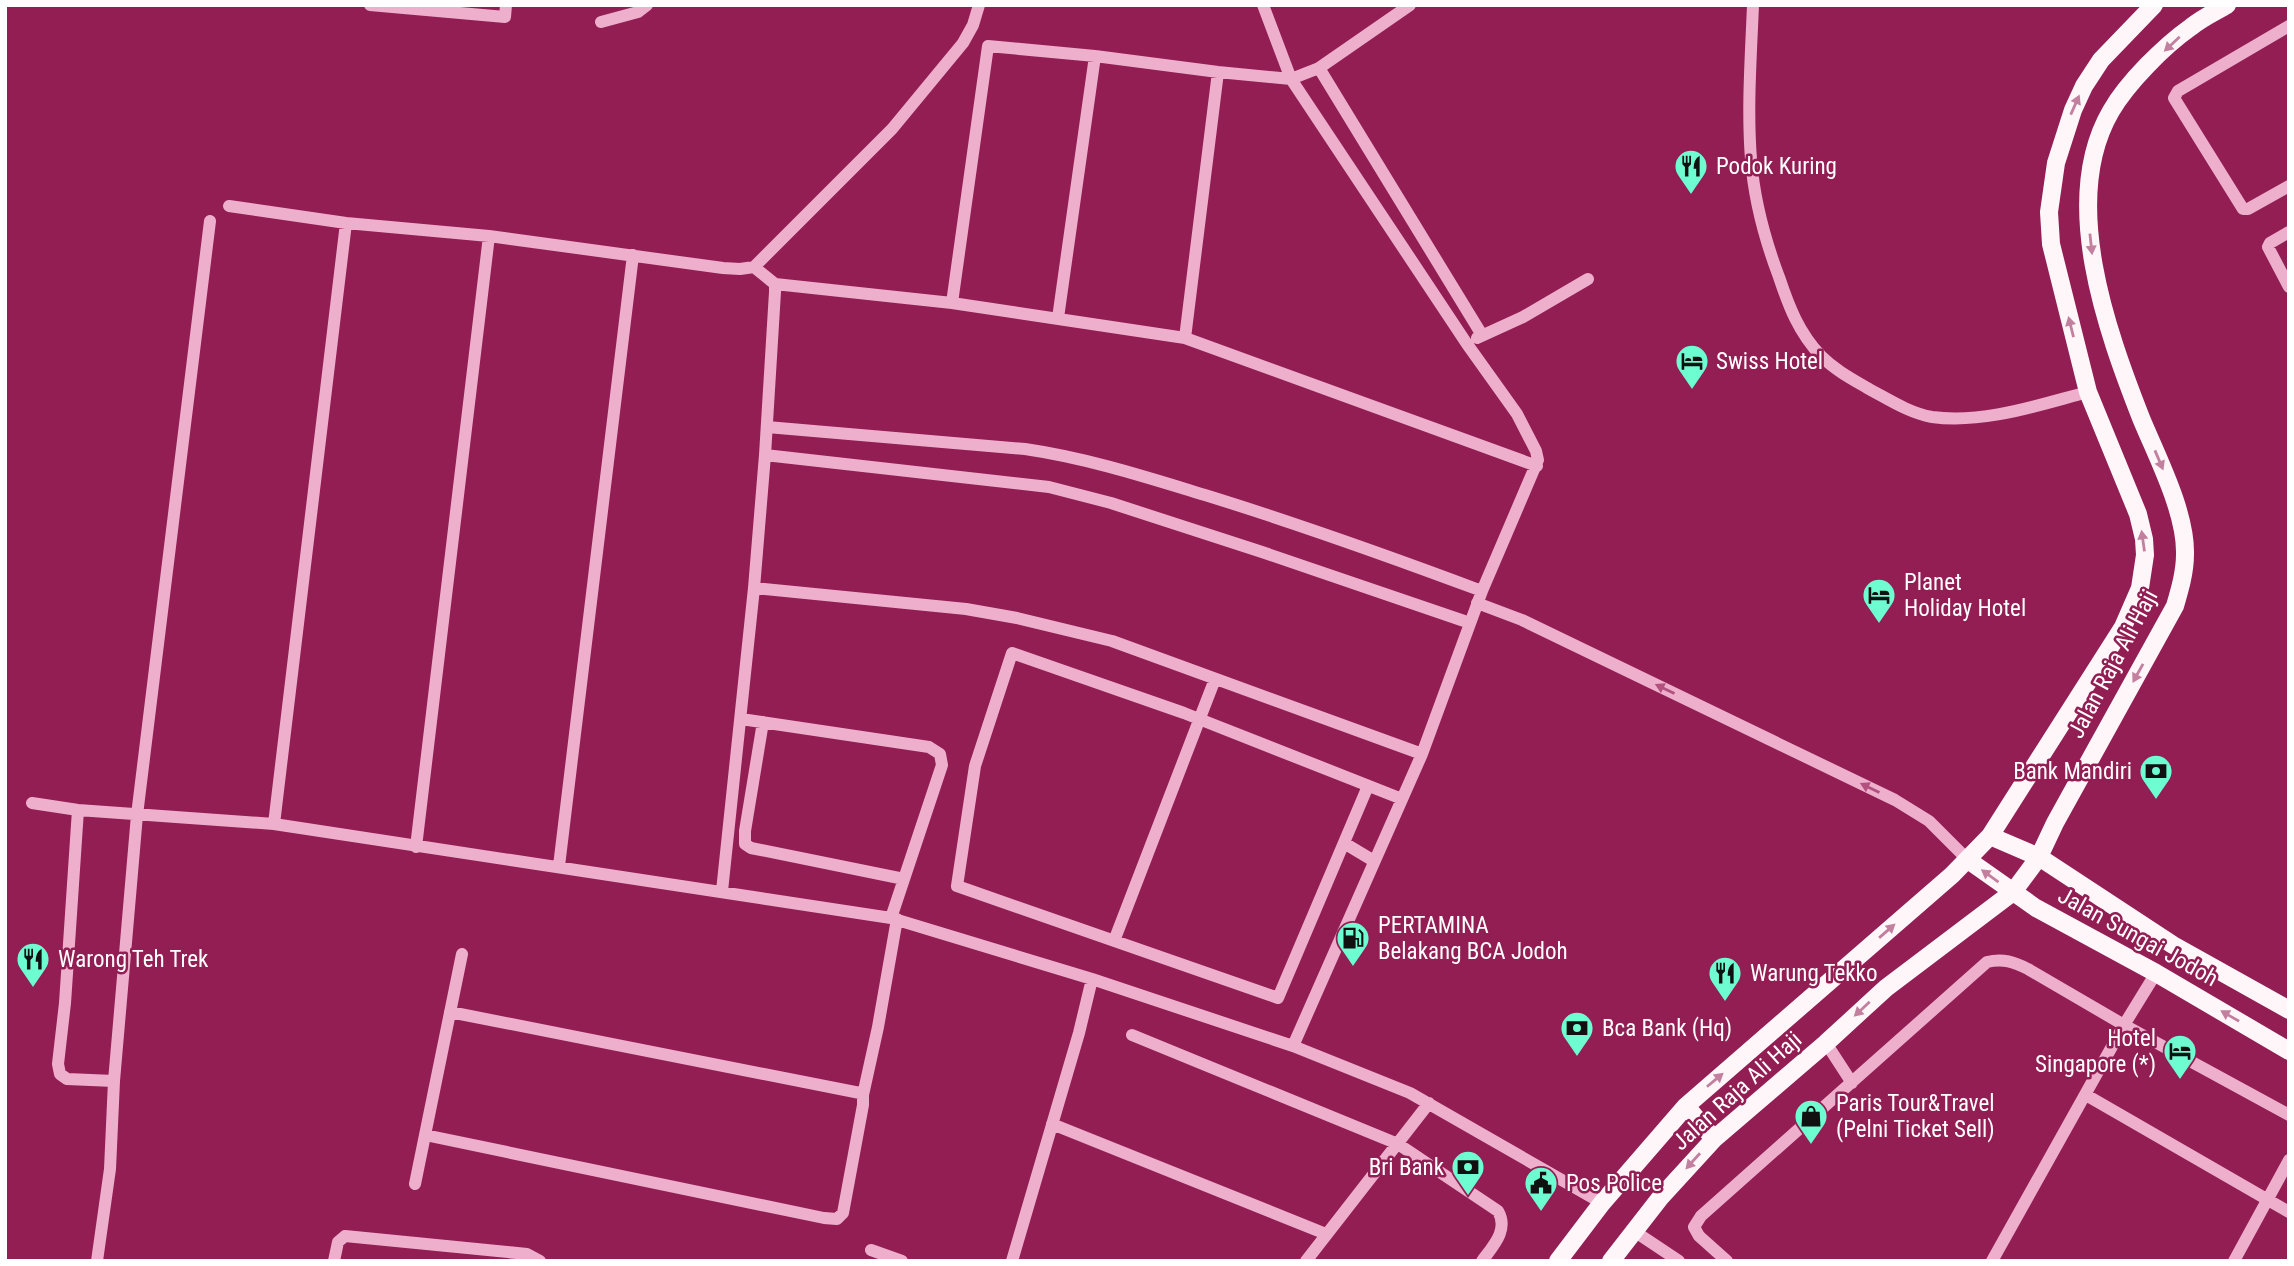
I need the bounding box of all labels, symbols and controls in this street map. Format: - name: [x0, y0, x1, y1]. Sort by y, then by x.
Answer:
- one-way arrow: [2163, 36, 2181, 52]
- one-way arrow: [2070, 95, 2081, 116]
- restaurant icon: Podok Kuring: [1672, 147, 1710, 196]
- place label: Podok Kuring: [1716, 153, 1837, 180]
- one-way arrow: [2085, 233, 2096, 255]
- one-way arrow: [2065, 315, 2076, 337]
- hotel icon: Swiss Hotel: [1673, 342, 1711, 391]
- place label: Swiss Hotel: [1716, 348, 1823, 375]
- one-way arrow: [2153, 450, 2165, 470]
- one-way arrow: [2138, 530, 2149, 552]
- place label: Planet Holiday Hotel: [1904, 569, 2026, 622]
- hotel icon: Planet Holiday Hotel: [1860, 576, 1898, 625]
- street label: Jalan Raja Ali Haji: [2063, 585, 2163, 743]
- one-way arrow: [2132, 663, 2144, 682]
- one-way arrow: [1655, 683, 1675, 695]
- bank icon: Bank Mandiri: [2137, 752, 2175, 801]
- place label: Bank Mandiri: [2013, 758, 2132, 785]
- one-way arrow: [1860, 782, 1880, 794]
- one-way arrow: [1981, 869, 1999, 883]
- street label: Jalan Sungai Jodoh: [2053, 882, 2223, 992]
- place label: PERTAMINA Belakang BCA Jodoh: [1378, 912, 1568, 965]
- fuel station icon: PERTAMINA Belakang BCA Jodoh: [1334, 919, 1372, 968]
- one-way arrow: [1878, 924, 1895, 939]
- restaurant icon: Warong Teh Trek: [14, 940, 52, 989]
- place label: Warong Teh Trek: [58, 946, 209, 973]
- restaurant icon: Warung Tekko: [1706, 954, 1744, 1003]
- place label: Warung Tekko: [1750, 960, 1878, 987]
- one-way arrow: [1854, 1001, 1871, 1017]
- bank icon: Bca Bank (Hq): [1558, 1009, 1596, 1058]
- one-way arrow: [2220, 1010, 2239, 1022]
- place label: Bca Bank (Hq): [1602, 1015, 1732, 1042]
- place label: Hotel Singapore (*): [2035, 1025, 2156, 1078]
- street label: Jalan Raja Ali Haji: [1667, 1026, 1807, 1156]
- hotel icon: Hotel Singapore (*): [2161, 1032, 2199, 1081]
- one-way arrow: [1707, 1073, 1724, 1088]
- place label: Paris Tour&Travel (Pelni Ticket Sell): [1836, 1090, 1995, 1143]
- shop icon: Paris Tour&Travel (Pelni Ticket Sell): [1792, 1097, 1830, 1146]
- bank icon: Bri Bank: [1449, 1148, 1487, 1197]
- one-way arrow: [1686, 1153, 1702, 1170]
- place label: Bri Bank: [1369, 1154, 1445, 1181]
- public building icon: Pos Police: [1522, 1164, 1560, 1213]
- place label: Pos Police: [1566, 1170, 1662, 1197]

